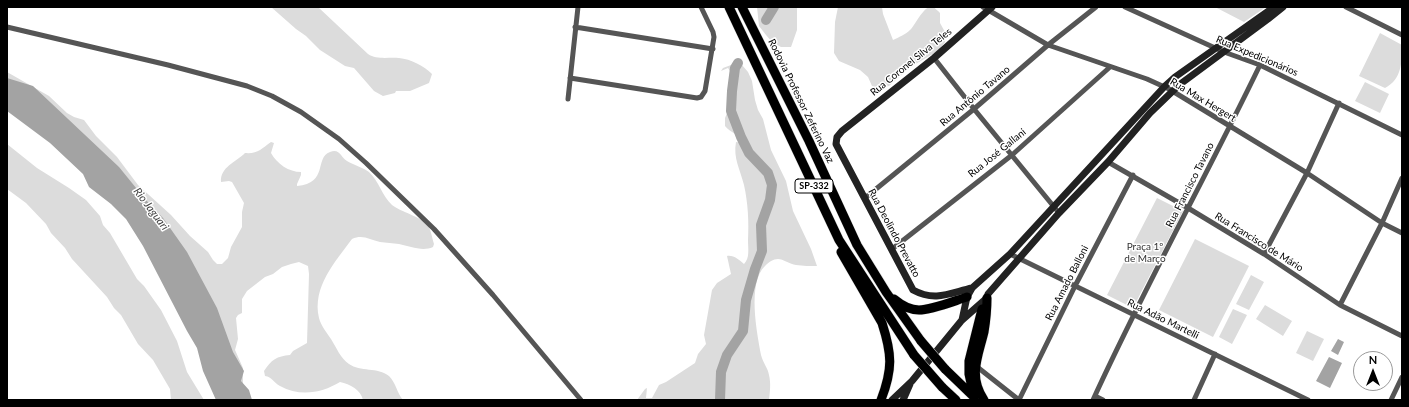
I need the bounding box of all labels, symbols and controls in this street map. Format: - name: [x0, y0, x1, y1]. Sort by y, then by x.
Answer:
- street label: Rua Coronel Silva Teles: [868, 26, 954, 98]
- street label: Rua Expedicionários: [1214, 33, 1300, 79]
- street label: Rodovia Professor Zeferino Vaz: [766, 37, 836, 165]
- street label: Rua Antônio Tavano: [938, 63, 1012, 129]
- street label: Rua Max Hergert: [1168, 76, 1238, 124]
- street label: Rua José Gallani: [966, 126, 1028, 180]
- street label: Rua Francisco Tavano: [1163, 140, 1217, 230]
- road number: SP-332: [795, 179, 833, 193]
- water label: Rio Jaguari: [131, 185, 171, 233]
- street label: Rua Deolindo Prevatto: [866, 187, 922, 279]
- street label: Rua Francisco de Mário: [1212, 210, 1306, 274]
- park label: Praça 1º de Março: [1124, 241, 1166, 264]
- street label: Rua Amado Balloni: [1043, 243, 1091, 323]
- street label: Rua Adão Martelli: [1125, 296, 1201, 342]
- north arrow: [1353, 351, 1393, 391]
- text: N: [1369, 353, 1377, 366]

